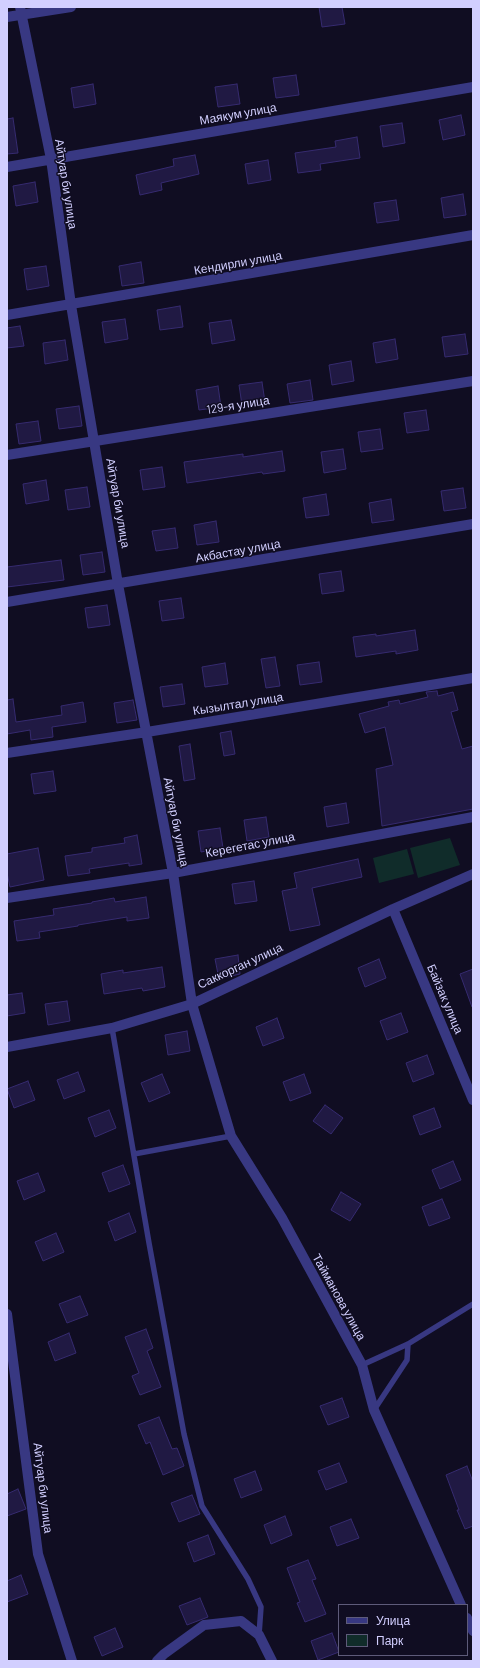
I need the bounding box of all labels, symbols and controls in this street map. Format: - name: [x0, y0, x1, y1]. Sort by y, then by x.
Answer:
- street label: Маякум улица: [198, 100, 278, 128]
- street label: Айтуар би улица: [52, 138, 80, 230]
- street label: Кендирли улица: [193, 248, 283, 278]
- street label: 129-я улица: [206, 393, 270, 417]
- street label: Айтуар би улица: [103, 457, 133, 549]
- street label: Акбастау улица: [194, 536, 282, 566]
- street label: Кызылтал улица: [192, 690, 284, 718]
- street label: Айтуар би улица: [160, 776, 192, 868]
- street label: Керегетас улица: [204, 829, 296, 861]
- street label: Саккорган улица: [195, 940, 285, 992]
- street label: Байзак улица: [424, 962, 466, 1036]
- street label: Тайманова улица: [309, 1251, 369, 1343]
- street label: Айтуар би улица: [30, 1442, 56, 1534]
- legend: [338, 1604, 468, 1656]
- text: Улица: [376, 1613, 410, 1627]
- text: Парк: [376, 1633, 403, 1647]

